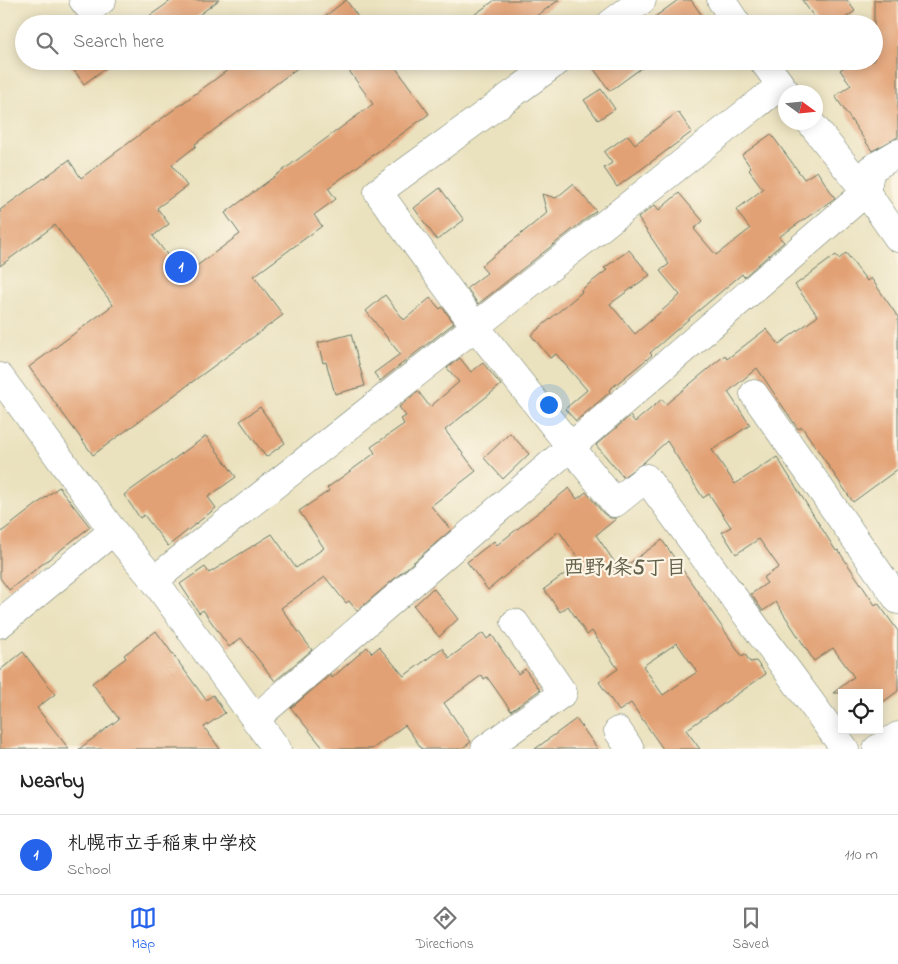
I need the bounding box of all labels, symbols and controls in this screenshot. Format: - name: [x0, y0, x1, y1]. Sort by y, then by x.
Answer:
- search box: [15, 15, 883, 70]
- icon: search: [33, 29, 61, 57]
- text: Search here: [73, 29, 164, 56]
- north arrow: [778, 85, 823, 130]
- pin: 1: [165, 248, 197, 286]
- your location: [536, 392, 562, 418]
- district label: 西野1条5丁目: [563, 554, 687, 584]
- map controls: [838, 689, 883, 734]
- button: locate: [838, 689, 883, 734]
- text: Nearby: [20, 767, 84, 797]
- text: 札幌市立手稲東中学校: [67, 831, 257, 858]
- text: 1: [33, 843, 39, 867]
- text: 110 m: [844, 843, 878, 867]
- text: School: [67, 858, 111, 882]
- tab: Map: [129, 904, 157, 955]
- tab: Directions: [416, 904, 474, 955]
- tab: Saved: [732, 904, 769, 955]

